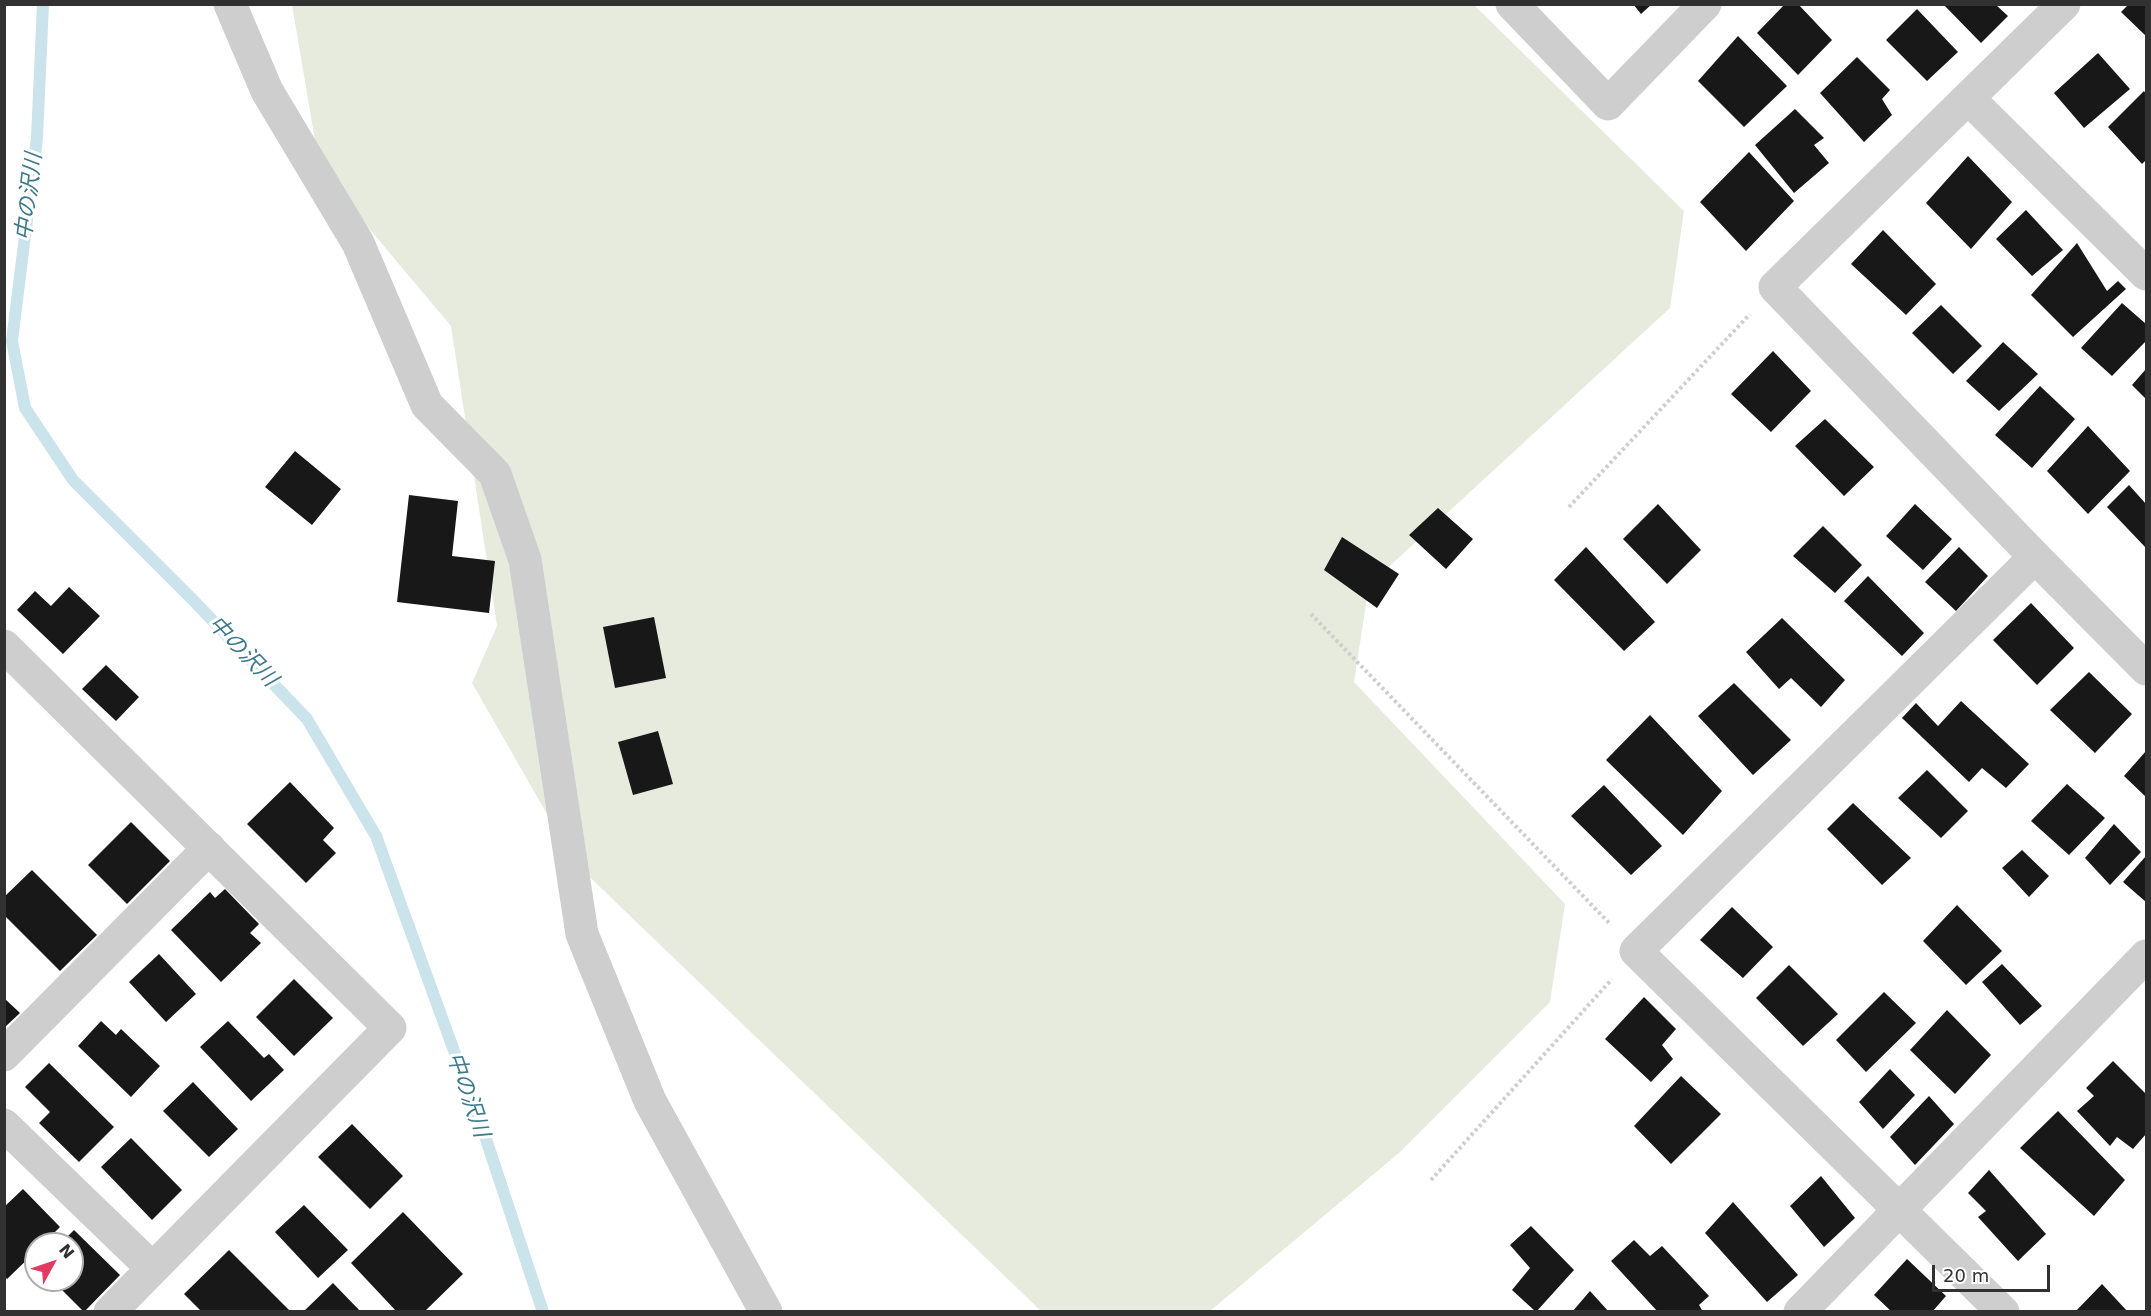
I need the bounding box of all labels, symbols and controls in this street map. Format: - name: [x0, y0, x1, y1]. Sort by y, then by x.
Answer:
- water label: 中の沢川: [12, 152, 48, 242]
- water label: 中の沢川: [202, 611, 282, 693]
- water label: 中の沢川: [440, 1049, 494, 1141]
- north arrow: [24, 1232, 84, 1292]
- text: N: [55, 1240, 78, 1263]
- scale bar: [1935, 1253, 2054, 1291]
- text: 20 m: [1943, 1265, 1989, 1286]

